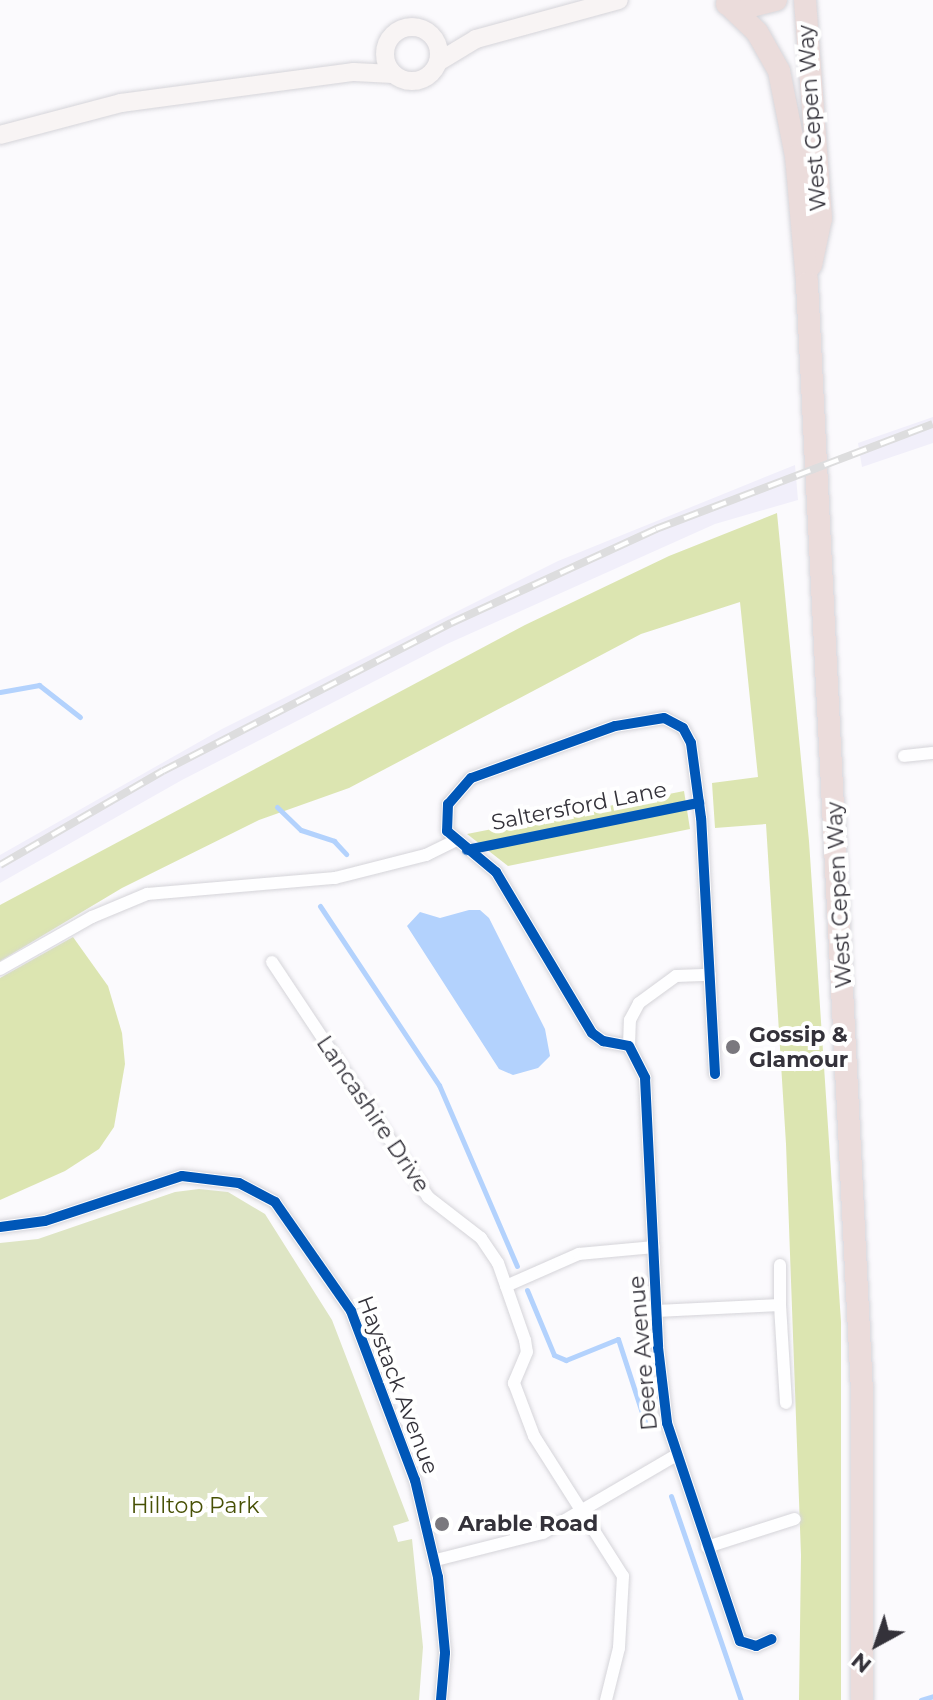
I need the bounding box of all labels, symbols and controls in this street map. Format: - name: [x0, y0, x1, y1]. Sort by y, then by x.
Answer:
- street label: West Cepen Way: [792, 24, 832, 212]
- street label: Saltersford Lane: [489, 776, 669, 836]
- street label: West Cepen Way: [821, 801, 857, 989]
- place label: Gossip & Glamour: [749, 1021, 848, 1072]
- street label: Lancashire Drive: [311, 1031, 435, 1197]
- marker: Gossip & Glamour: [724, 1038, 742, 1056]
- street label: Deere Avenue: [623, 1274, 663, 1432]
- street label: Haystack Avenue: [352, 1292, 444, 1478]
- park label: Hilltop Park: [131, 1493, 259, 1519]
- place label: Arable Road: [458, 1511, 598, 1537]
- marker: Arable Road: [433, 1515, 451, 1533]
- north arrow: [837, 1604, 917, 1684]
- text: N: [846, 1647, 877, 1679]

